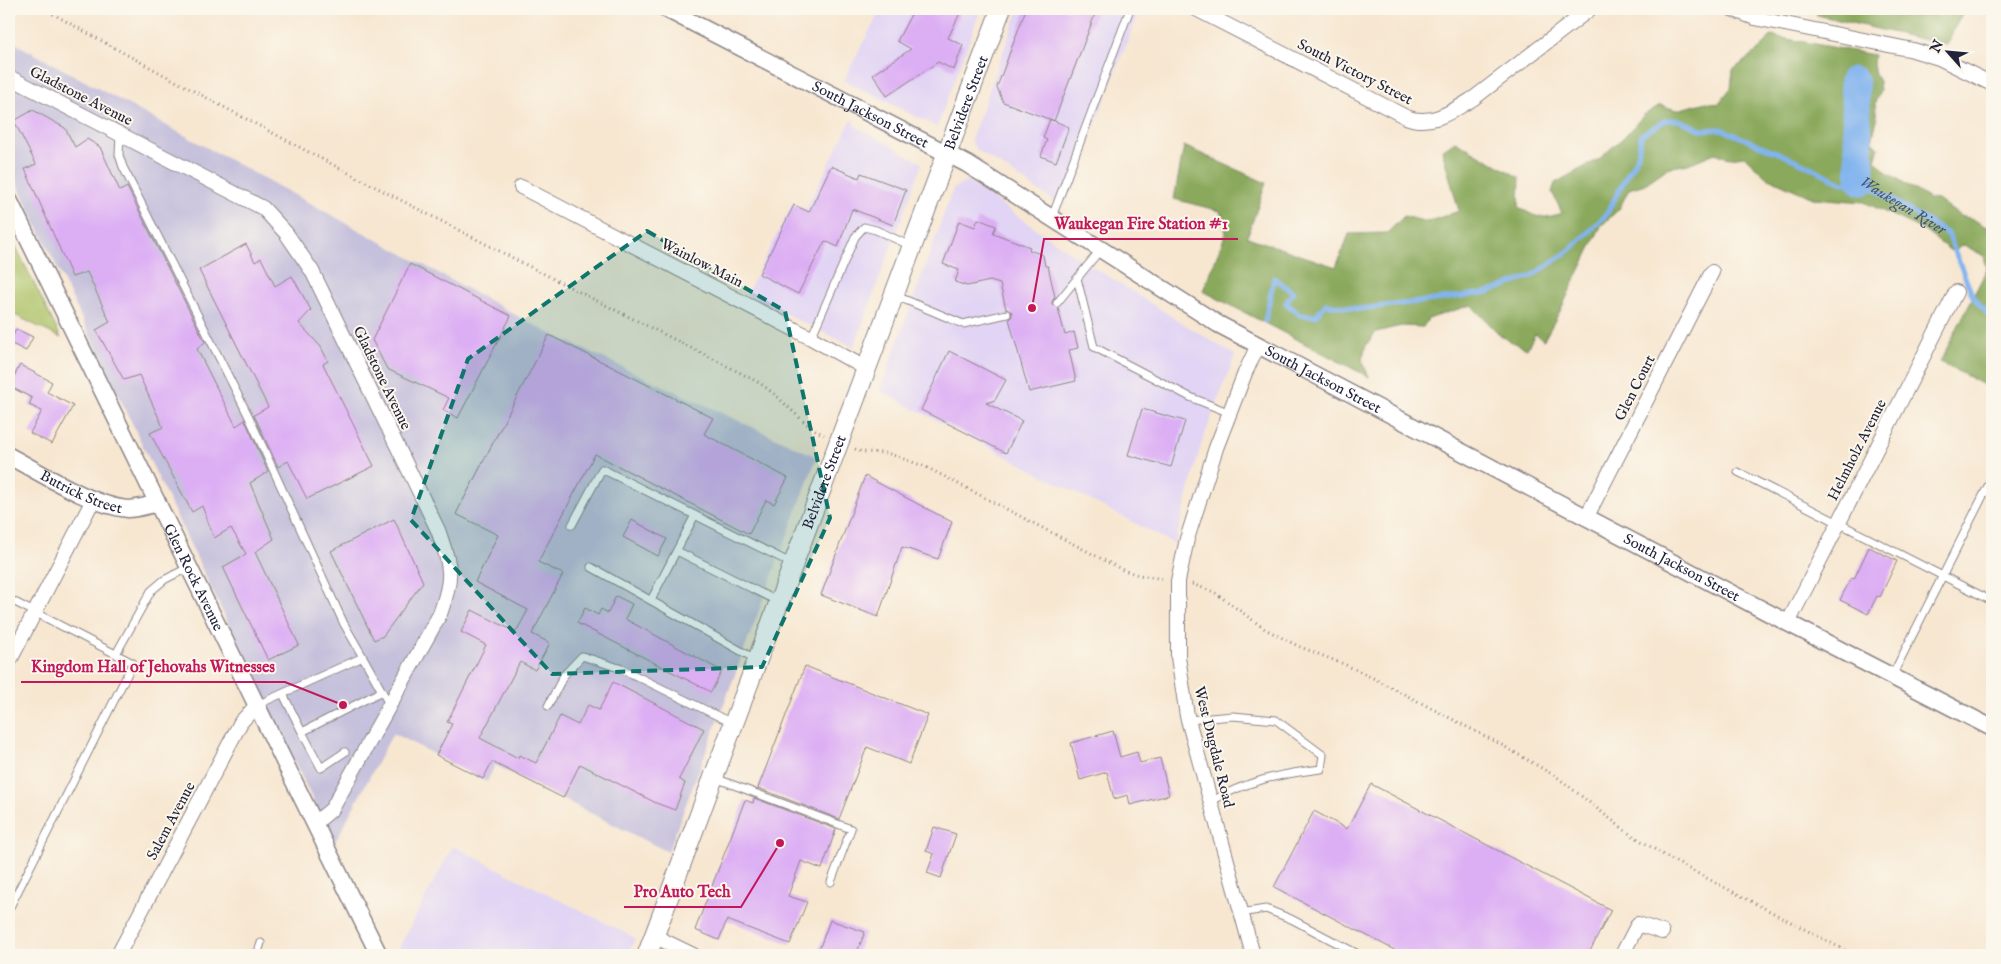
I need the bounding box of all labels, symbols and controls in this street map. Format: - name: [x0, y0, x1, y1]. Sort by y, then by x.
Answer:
- north arrow: [1924, 28, 1974, 78]
- street label: South Victory Street: [1294, 35, 1416, 109]
- text: N: [1926, 37, 1948, 57]
- street label: Belvidere Street: [940, 53, 992, 153]
- street label: Gladstone Avenue: [26, 62, 136, 130]
- street label: South Jackson Street: [809, 76, 932, 152]
- water label: Waukegan River: [1856, 173, 1951, 241]
- callout: Waukegan Fire Station #1: [1044, 208, 1238, 239]
- text: Waukegan Fire Station #1: [1053, 215, 1228, 235]
- street label: Wainlow Main: [658, 234, 746, 292]
- street label: Gladstone Avenue: [349, 323, 415, 433]
- street label: South Jackson Street: [1262, 341, 1385, 417]
- street label: Glen Court: [1610, 352, 1660, 424]
- street label: Helmholz Avenue: [1823, 396, 1891, 504]
- street label: Belvidere Street: [798, 432, 850, 532]
- street label: Butrick Street: [37, 466, 124, 518]
- street label: Glen Rock Avenue: [159, 520, 228, 634]
- street label: South Jackson Street: [1621, 529, 1743, 606]
- callout: Kingdom Hall of Jehovahs Witnesses: [21, 651, 285, 682]
- text: Kingdom Hall of Jehovahs Witnesses: [31, 658, 275, 678]
- street label: West Dugdale Road: [1190, 684, 1239, 811]
- street label: Salem Avenue: [142, 779, 200, 863]
- callout: Pro Auto Tech: [624, 876, 741, 907]
- text: Pro Auto Tech: [634, 883, 731, 903]

